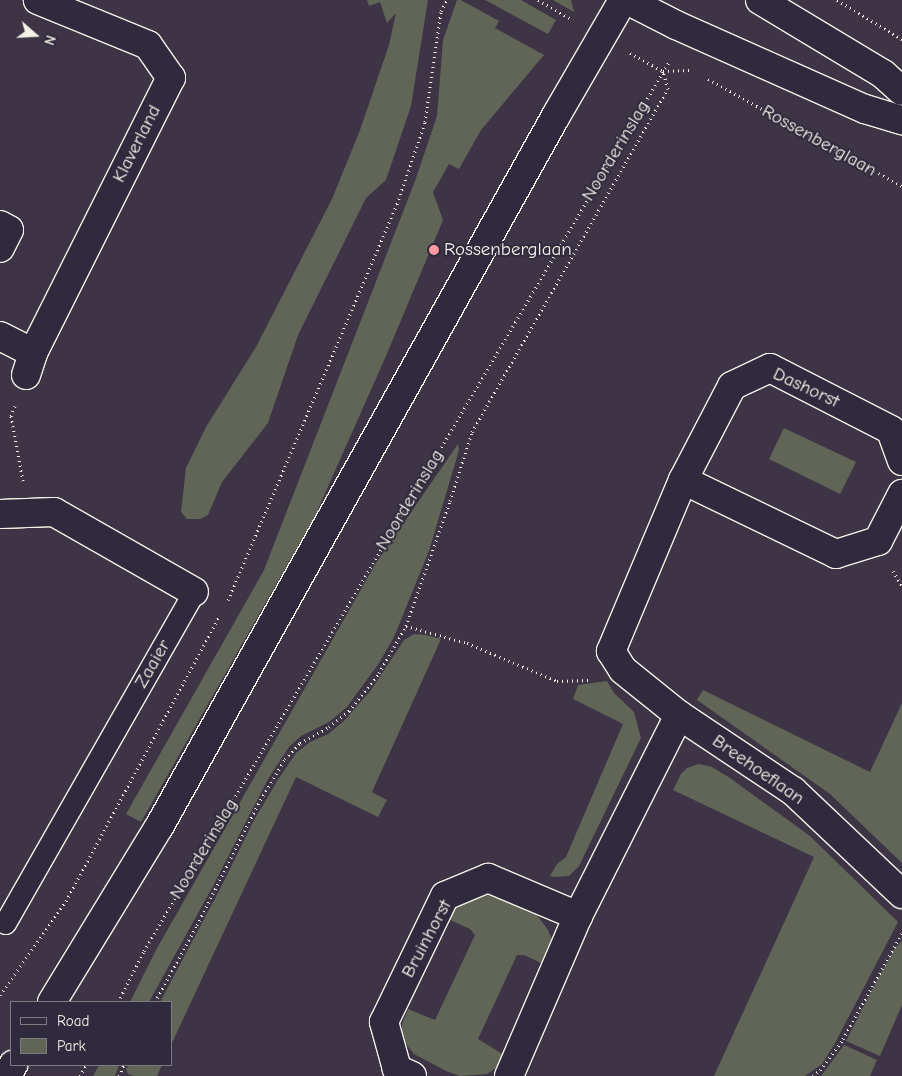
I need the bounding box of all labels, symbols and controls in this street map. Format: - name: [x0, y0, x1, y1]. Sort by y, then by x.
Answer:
- north arrow: [10, 10, 60, 60]
- text: N: [40, 33, 59, 47]
- street label: Noorderinslag: [577, 96, 655, 206]
- street label: Rossenberglaan: [758, 100, 880, 182]
- street label: Klaverland: [108, 102, 166, 186]
- place label: Rossenberglaan: [444, 239, 572, 261]
- marker: Rossenberglaan: [428, 244, 440, 256]
- street label: Dashorst: [769, 363, 843, 413]
- street label: Noorderinslag: [371, 445, 449, 555]
- street label: Zaaier: [130, 636, 176, 692]
- street label: Breehoeflaan: [708, 730, 808, 810]
- street label: Noorderinslag: [165, 794, 243, 904]
- street label: Bruinhorst: [397, 896, 457, 982]
- legend: [10, 1001, 172, 1066]
- text: Road: [57, 1012, 89, 1030]
- text: Park: [57, 1037, 86, 1055]

